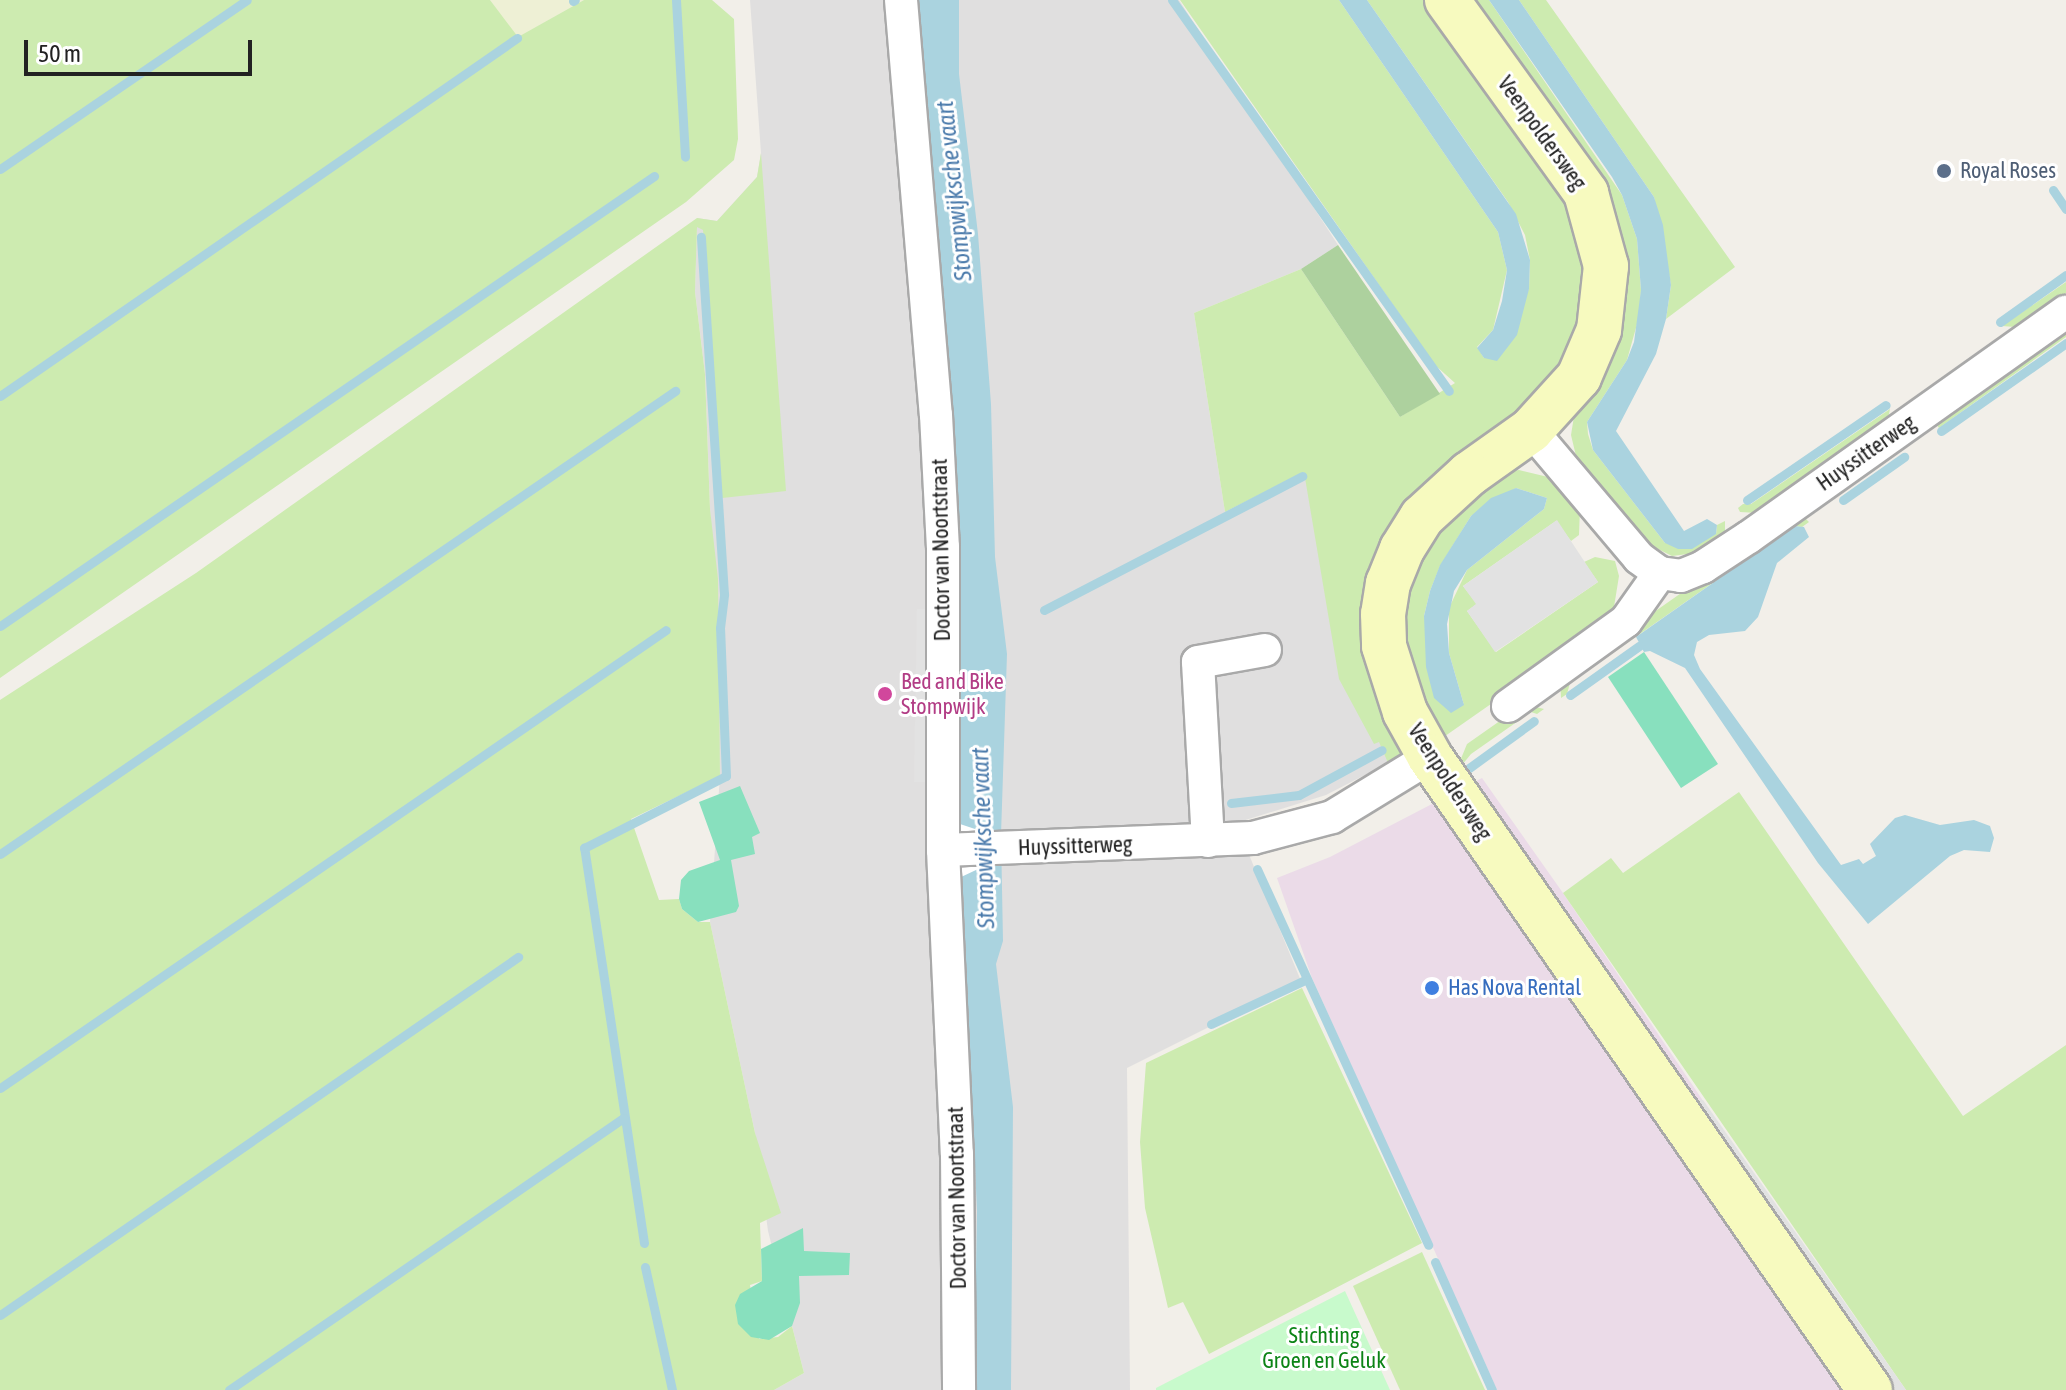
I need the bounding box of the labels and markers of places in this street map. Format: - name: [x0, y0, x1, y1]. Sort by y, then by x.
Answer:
- place label: Royal Roses: [1960, 158, 2056, 184]
- marker: Royal Roses: [1935, 162, 1953, 180]
- place label: Bed and Bike Stompwijk: [901, 668, 1004, 720]
- marker: Bed and Bike Stompwijk: [876, 685, 894, 703]
- place label: Has Nova Rental: [1448, 975, 1581, 1001]
- marker: Has Nova Rental: [1423, 979, 1441, 997]

